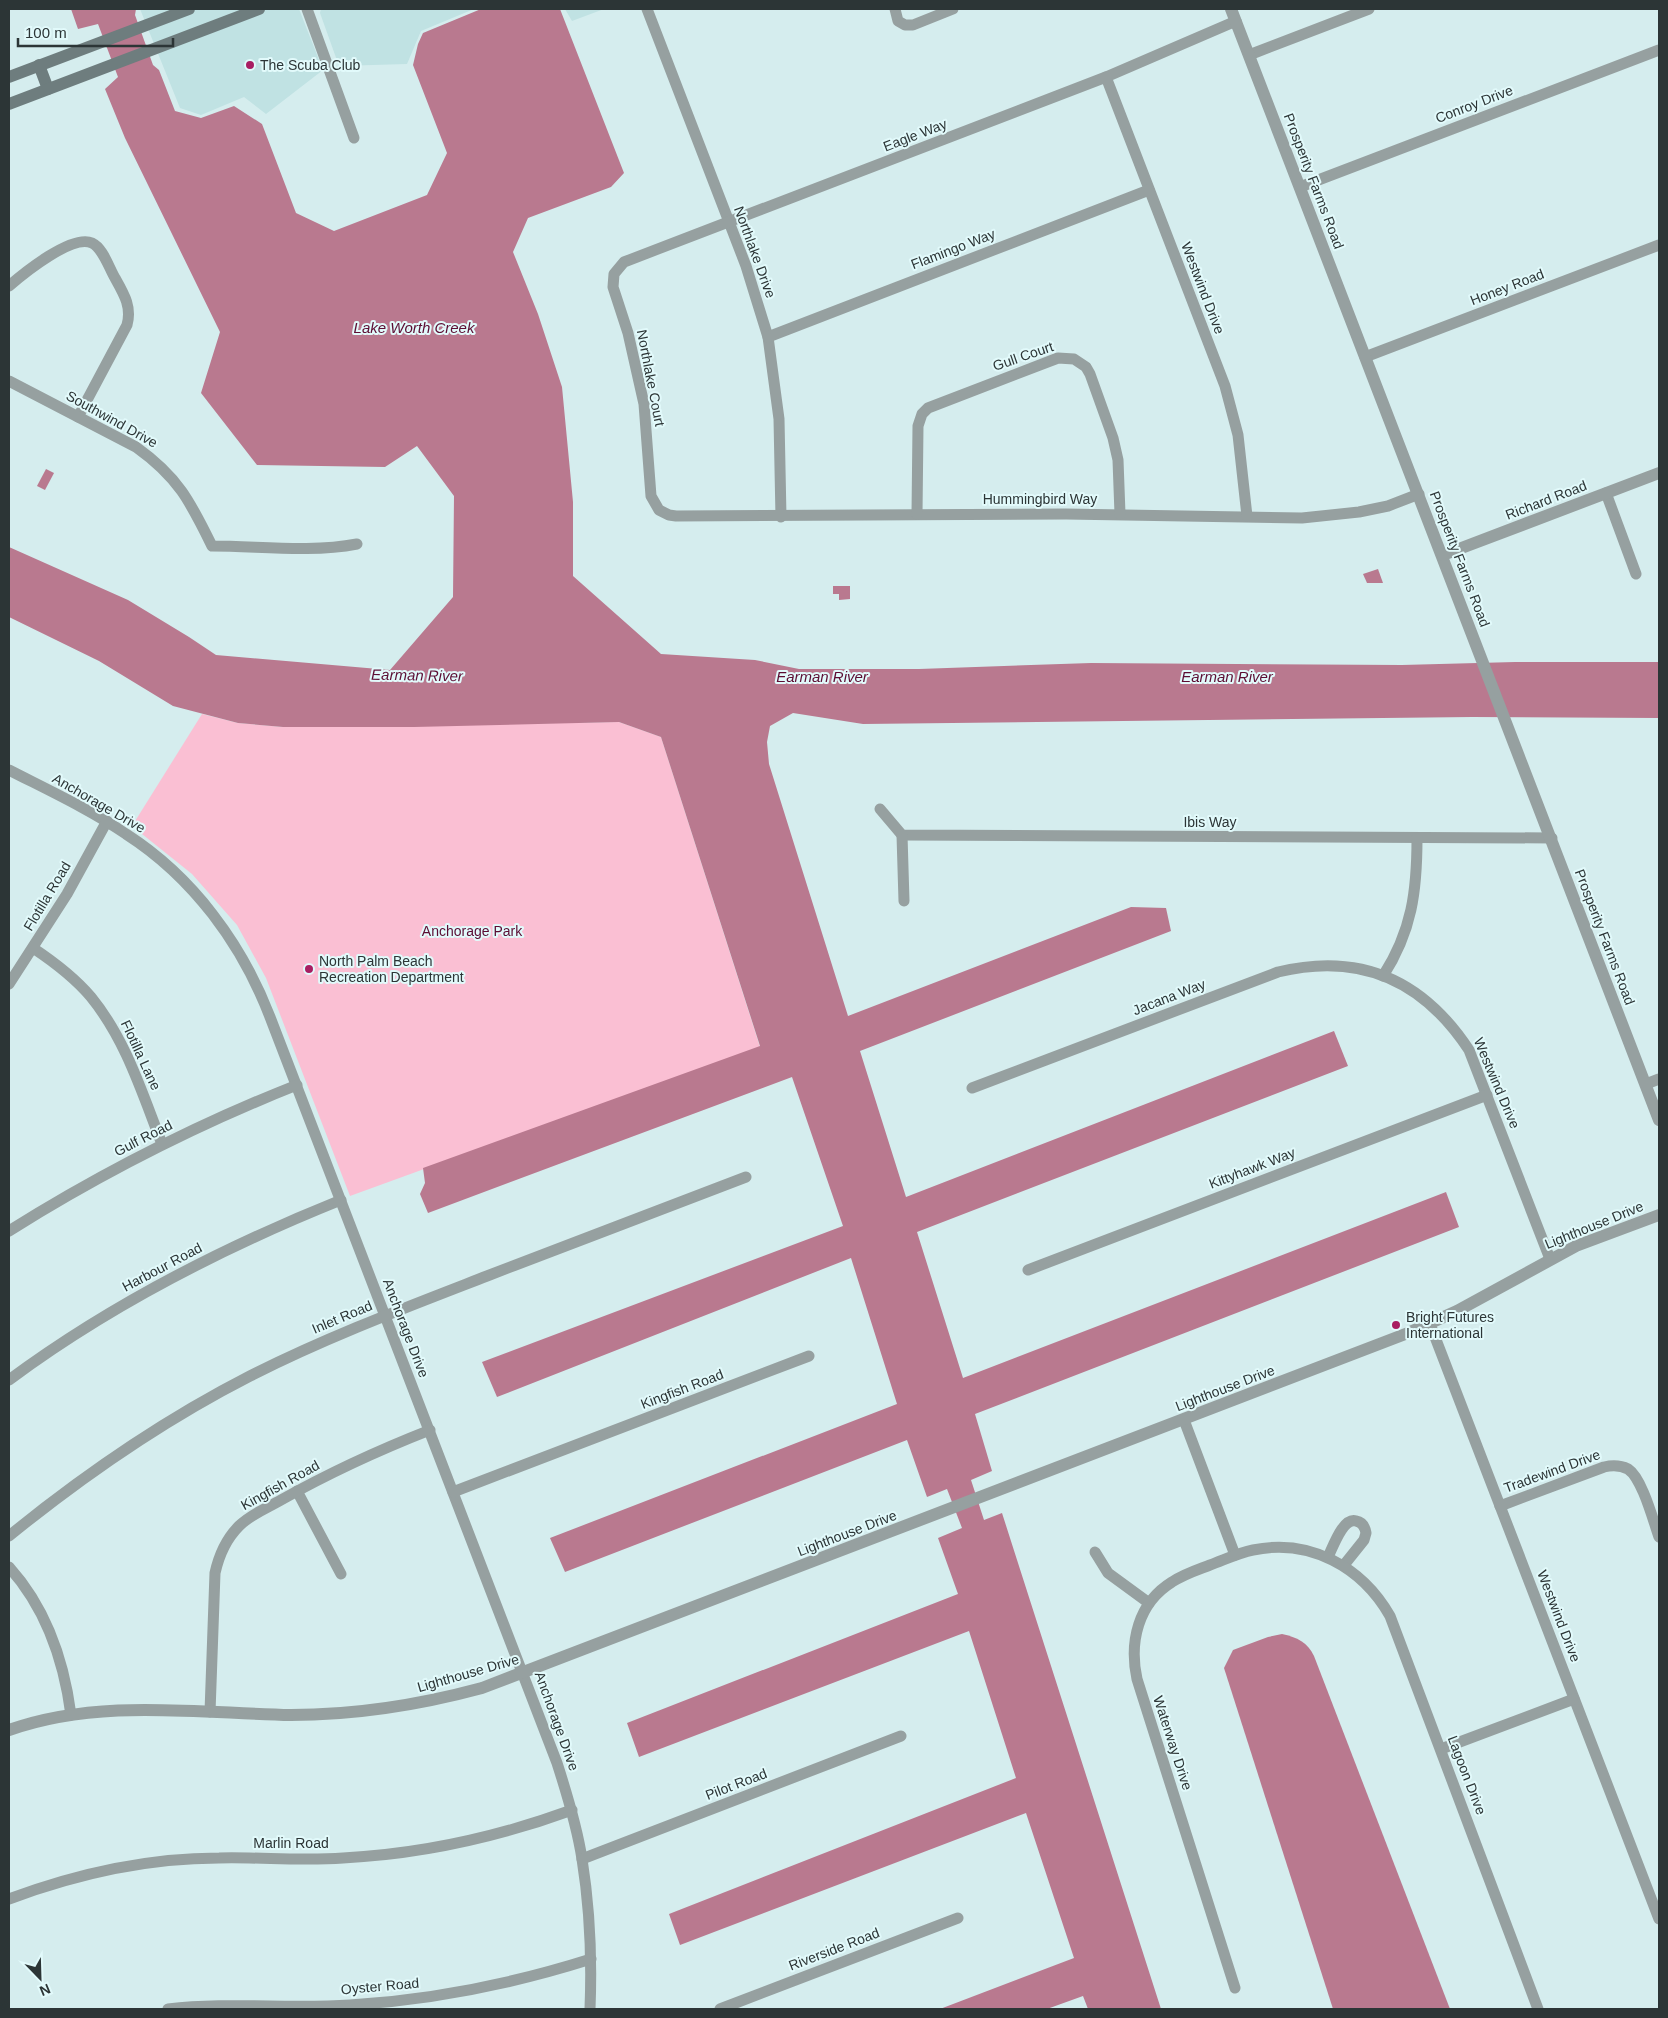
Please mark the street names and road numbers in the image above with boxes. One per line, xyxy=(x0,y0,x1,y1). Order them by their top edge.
street label: Conroy Drive xyxy=(1433,82,1515,126)
street label: Prosperity Farms Road xyxy=(1281,111,1347,251)
street label: Eagle Way xyxy=(881,115,949,155)
street label: Northlake Drive xyxy=(731,204,779,300)
street label: Flamingo Way xyxy=(909,226,997,272)
street label: Westwind Drive xyxy=(1178,240,1228,336)
street label: Honey Road xyxy=(1468,266,1546,308)
street label: Northlake Court xyxy=(634,328,668,428)
street label: Gull Court xyxy=(991,338,1055,374)
street label: Southwind Drive xyxy=(64,387,161,451)
street label: Richard Road xyxy=(1503,477,1589,523)
street label: Prosperity Farms Road xyxy=(1427,489,1493,629)
street label: Hummingbird Way xyxy=(983,491,1097,507)
street label: Anchorage Drive xyxy=(50,770,148,836)
street label: Ibis Way xyxy=(1183,814,1237,830)
street label: Flotilla Road xyxy=(20,859,74,933)
street label: Prosperity Farms Road xyxy=(1572,867,1638,1007)
street label: Jacana Way xyxy=(1130,976,1208,1018)
street label: Flotilla Lane xyxy=(118,1017,164,1093)
street label: Westwind Drive xyxy=(1471,1035,1523,1131)
street label: Gulf Road xyxy=(111,1117,175,1159)
street label: Kittyhawk Way xyxy=(1207,1144,1297,1192)
street label: Lighthouse Drive xyxy=(1542,1198,1646,1252)
street label: Harbour Road xyxy=(119,1239,205,1295)
street label: Anchorage Drive xyxy=(380,1276,432,1380)
street label: Inlet Road xyxy=(309,1297,375,1337)
street label: Lighthouse Drive xyxy=(1173,1362,1277,1414)
street label: Kingfish Road xyxy=(638,1366,726,1412)
street label: Tradewind Drive xyxy=(1502,1446,1603,1496)
street label: Kingfish Road xyxy=(238,1457,322,1513)
street label: Lighthouse Drive xyxy=(795,1507,899,1559)
street label: Westwind Drive xyxy=(1534,1568,1584,1664)
street label: Lighthouse Drive xyxy=(415,1651,521,1695)
street label: Anchorage Drive xyxy=(532,1669,582,1773)
street label: Waterway Drive xyxy=(1150,1694,1196,1792)
street label: Lagoon Drive xyxy=(1445,1733,1489,1817)
street label: Pilot Road xyxy=(703,1765,769,1803)
street label: Marlin Road xyxy=(253,1835,329,1851)
street label: Riverside Road xyxy=(786,1924,882,1974)
street label: Oyster Road xyxy=(340,1975,420,1997)

